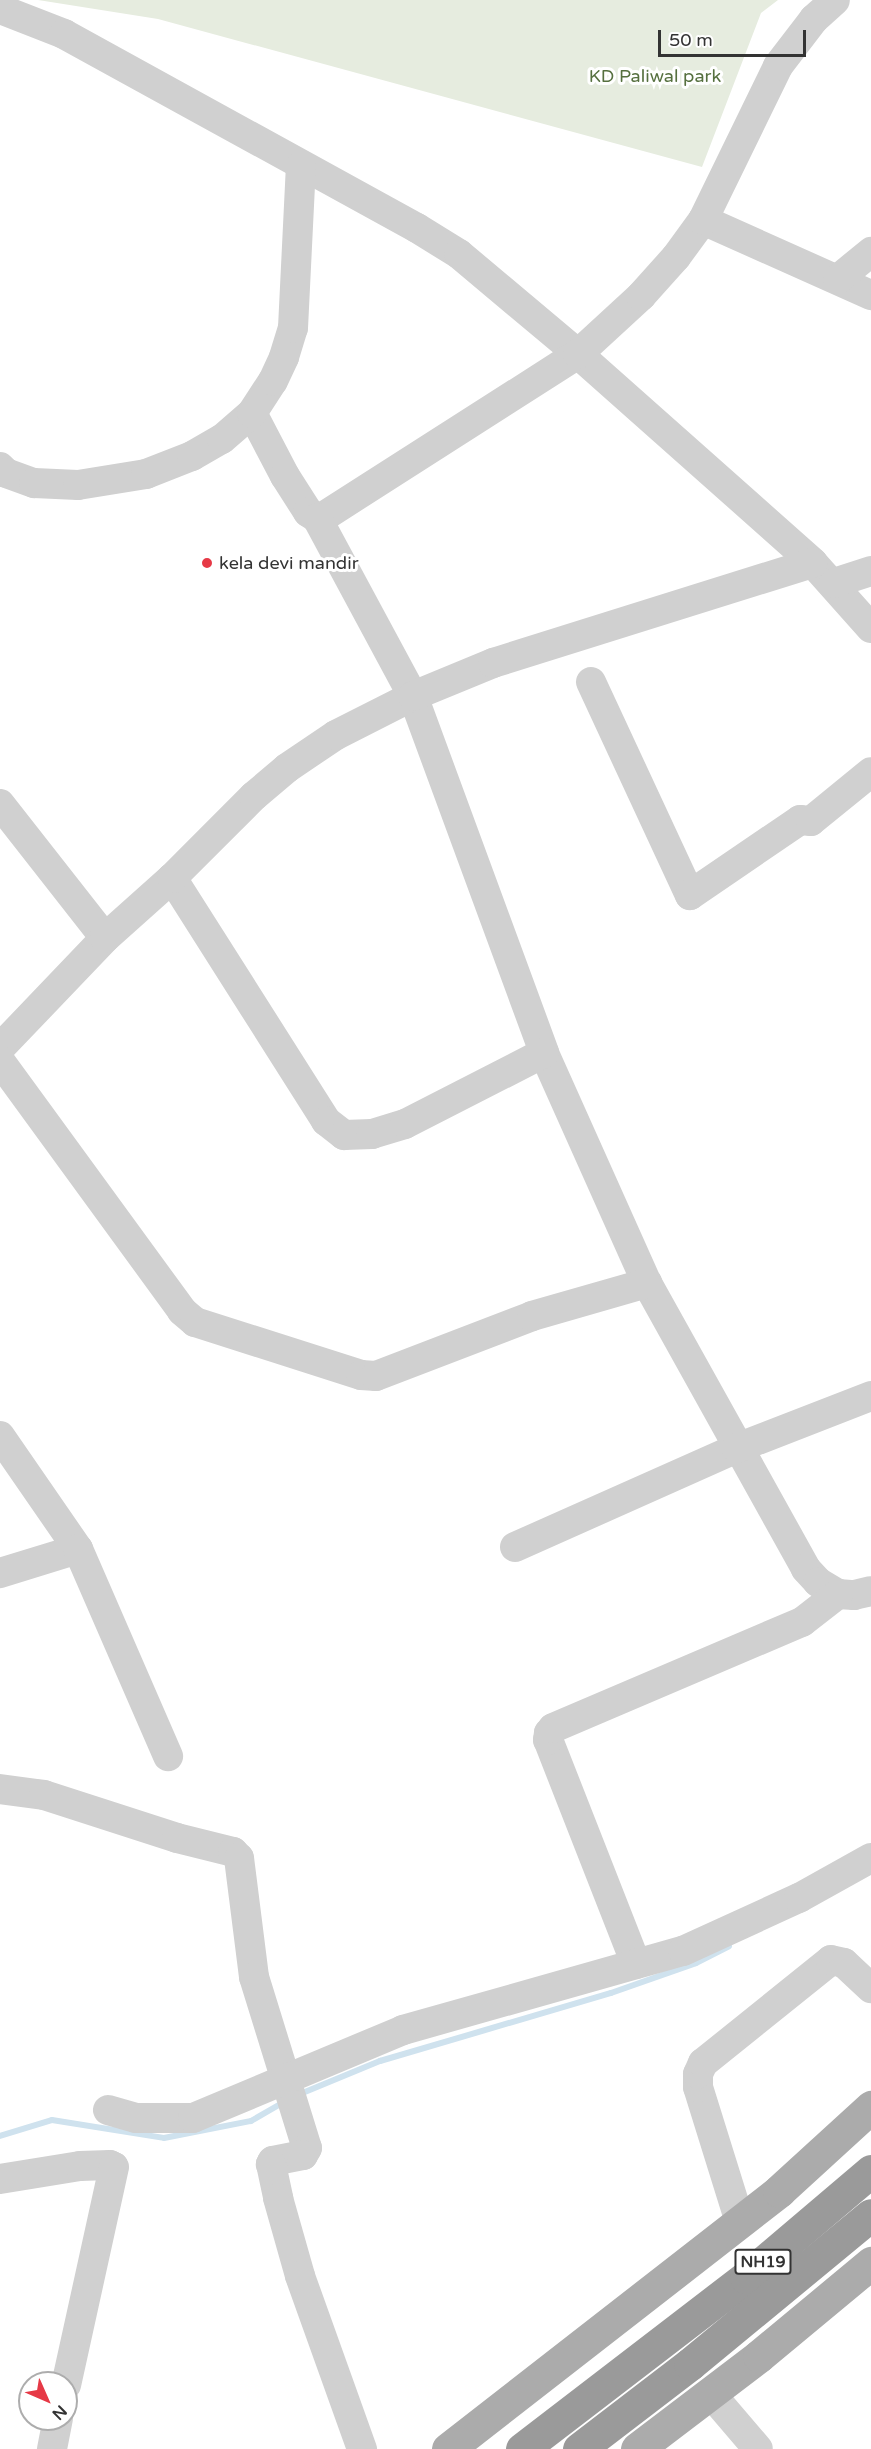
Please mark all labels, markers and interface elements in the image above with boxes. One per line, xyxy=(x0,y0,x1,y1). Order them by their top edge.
scale bar xyxy=(661,18,810,56)
text: 50 m xyxy=(669,29,713,51)
park label: KD Paliwal park xyxy=(589,65,721,87)
place label: kela devi mandir xyxy=(219,552,359,574)
marker: kela devi mandir xyxy=(200,556,214,570)
road number: NH19 xyxy=(733,2249,793,2275)
north arrow xyxy=(18,2371,78,2431)
text: N xyxy=(48,2401,71,2424)

